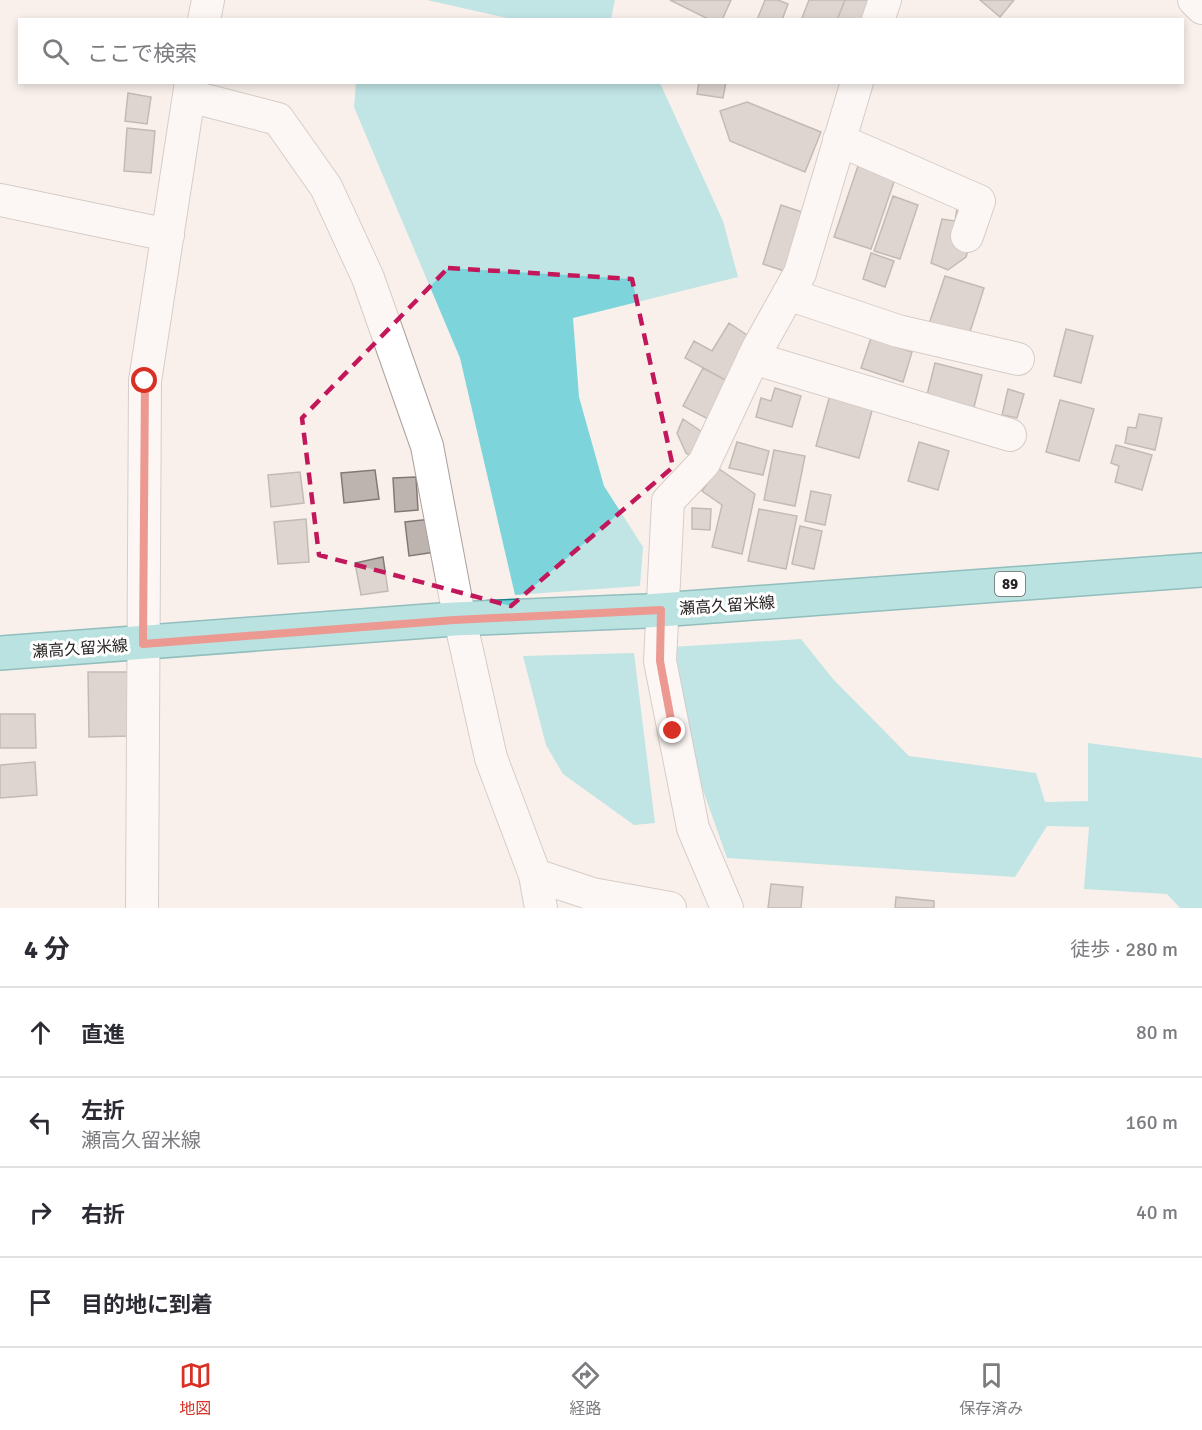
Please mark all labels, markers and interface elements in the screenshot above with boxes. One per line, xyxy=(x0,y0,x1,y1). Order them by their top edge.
search box xyxy=(18,18,1184,84)
icon: search xyxy=(39,35,72,68)
text: ここで検索 xyxy=(87,40,197,67)
route start xyxy=(131,367,157,393)
road number: 89 xyxy=(995,572,1025,596)
street label: 瀬高久留米線 xyxy=(678,593,776,619)
street label: 瀬高久留米線 xyxy=(31,636,129,662)
route end xyxy=(659,717,685,743)
text: 4 分 xyxy=(24,934,70,966)
text: 徒歩 · 280 m xyxy=(1070,937,1178,962)
icon: ahead xyxy=(24,1016,57,1049)
text: 80 m xyxy=(1136,1020,1178,1045)
text: 直進 xyxy=(81,1021,125,1048)
text: 左折 xyxy=(81,1097,125,1124)
icon: left xyxy=(24,1106,57,1139)
text: 160 m xyxy=(1125,1110,1178,1135)
text: 瀬高久留米線 xyxy=(81,1128,201,1153)
icon: right xyxy=(24,1196,57,1229)
text: 40 m xyxy=(1136,1200,1178,1225)
text: 右折 xyxy=(81,1201,125,1228)
icon: arrive xyxy=(24,1286,57,1319)
text: 目的地に到着 xyxy=(81,1291,213,1318)
tab: 地図 xyxy=(179,1359,212,1419)
tab: 経路 xyxy=(569,1359,602,1419)
tab: 保存済み xyxy=(959,1359,1023,1419)

